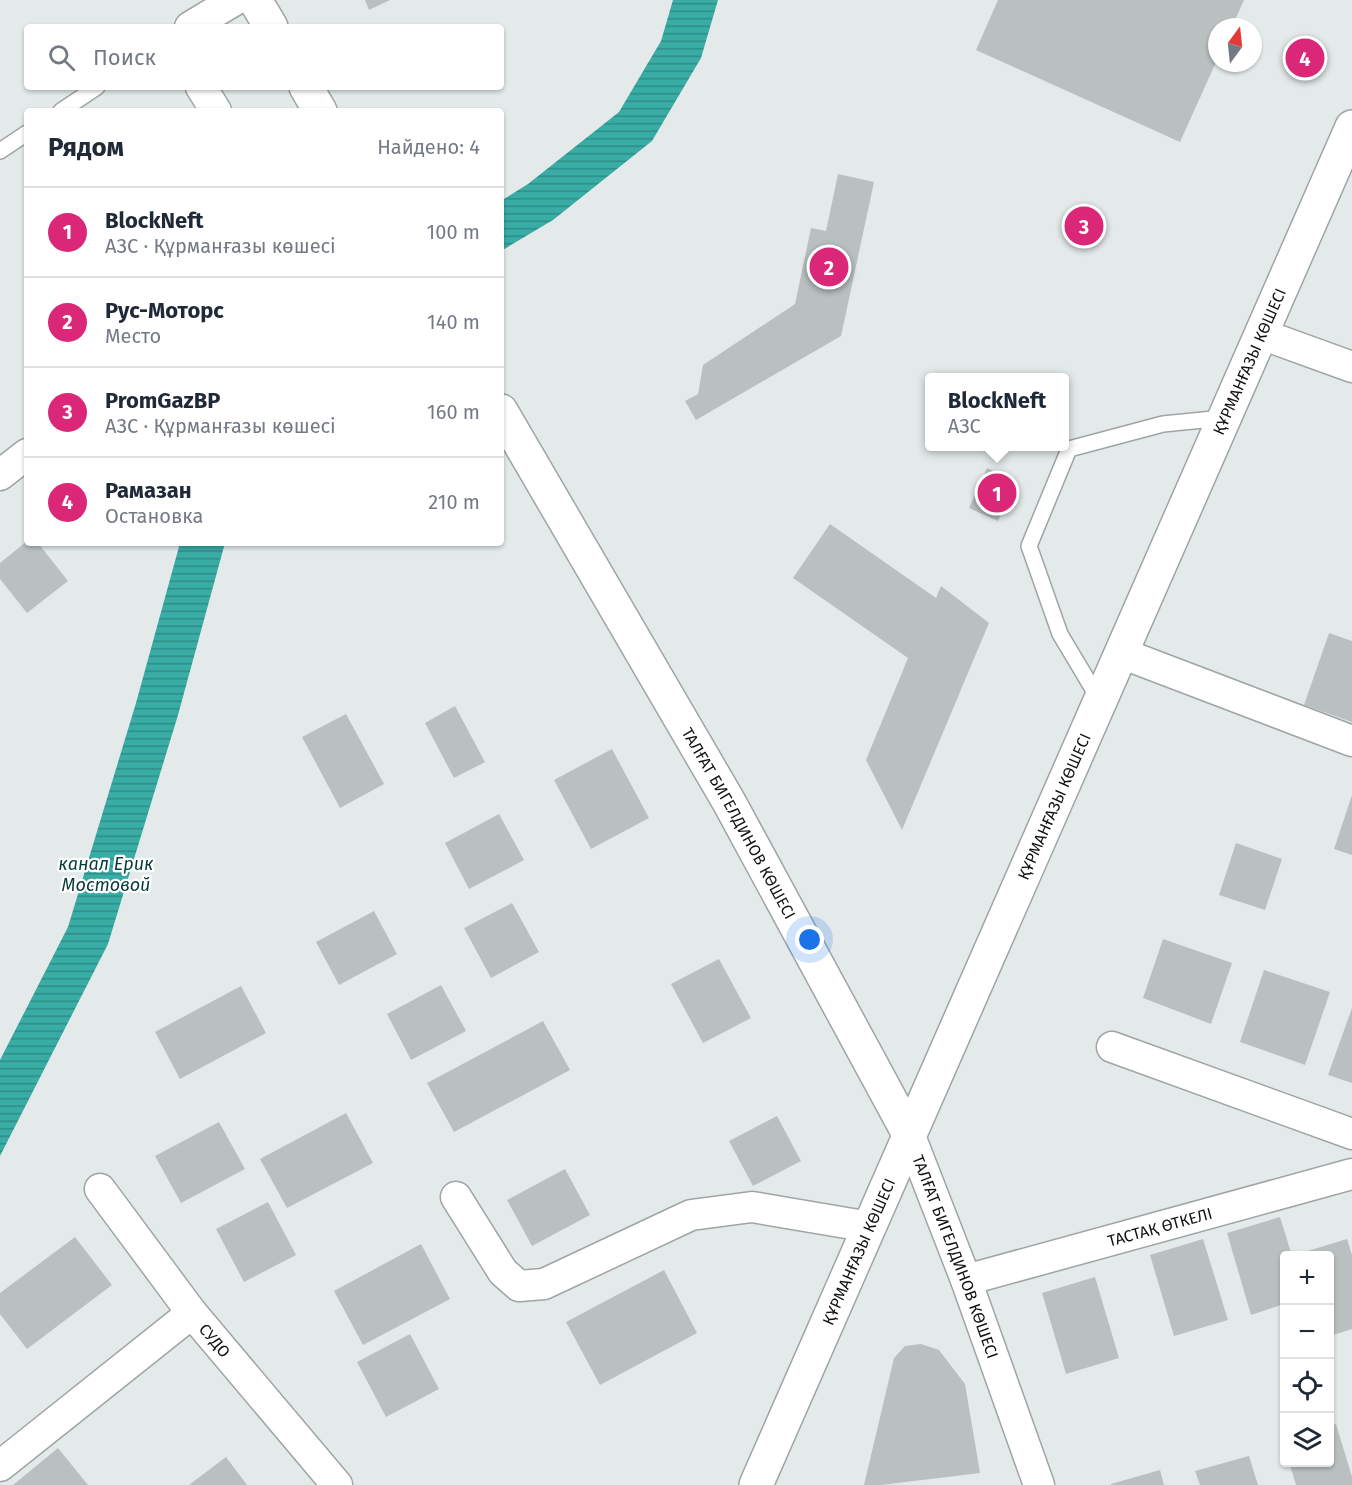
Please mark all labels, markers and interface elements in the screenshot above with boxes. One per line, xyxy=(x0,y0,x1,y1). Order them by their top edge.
north arrow xyxy=(1208,18,1262,72)
search box xyxy=(24,24,504,90)
pin: 4 xyxy=(1286,36,1324,80)
icon: search xyxy=(45,41,78,74)
text: Поиск xyxy=(93,44,156,71)
text: Рядом xyxy=(48,132,124,163)
text: Найдено: 4 xyxy=(377,135,480,159)
pin: 3 xyxy=(1064,204,1104,248)
text: BlockNeft xyxy=(105,207,204,234)
text: 1 xyxy=(63,220,72,244)
text: 100 m xyxy=(427,220,480,244)
text: АЗС · Құрманғазы көшесі xyxy=(105,234,336,258)
pin: 2 xyxy=(810,244,848,290)
street label: ҚҰРМАНҒАЗЫ КӨШЕСІ xyxy=(1209,285,1290,438)
text: Рус-Моторс xyxy=(105,297,224,324)
text: 2 xyxy=(62,310,73,334)
text: 140 m xyxy=(427,310,480,334)
text: Место xyxy=(105,324,161,348)
popup xyxy=(925,373,1069,451)
text: PromGazBP xyxy=(105,387,220,414)
text: BlockNeft xyxy=(948,387,1046,414)
text: 3 xyxy=(62,400,73,424)
text: 160 m xyxy=(427,400,480,424)
text: АЗС · Құрманғазы көшесі xyxy=(105,414,336,438)
text: АЗС xyxy=(948,414,981,438)
pin: 1 xyxy=(978,470,1016,516)
text: Рамазан xyxy=(105,477,192,504)
text: 4 xyxy=(62,490,73,514)
text: 210 m xyxy=(428,490,480,514)
text: Остановка xyxy=(105,504,203,528)
street label: ТАЛҒАТ БИГЕЛДИНОВ КӨШЕСІ xyxy=(678,724,800,922)
street label: ҚҰРМАНҒАЗЫ КӨШЕСІ xyxy=(1014,730,1095,883)
water label: канал Ерик Мостовой xyxy=(58,853,154,896)
your location xyxy=(795,925,824,954)
street label: ТАЛҒАТ БИГЕЛДИНОВ КӨШЕСІ xyxy=(908,1152,1002,1361)
street label: ҚҰРМАНҒАЗЫ КӨШЕСІ xyxy=(818,1175,899,1328)
street label: ТАСТАҚ ӨТКЕЛІ xyxy=(1105,1204,1214,1251)
map controls xyxy=(1280,1251,1334,1467)
button: + xyxy=(1280,1251,1334,1305)
button: − xyxy=(1280,1305,1334,1359)
street label: СУДО xyxy=(195,1320,234,1361)
button: locate xyxy=(1280,1359,1334,1413)
button: layers xyxy=(1280,1413,1334,1467)

